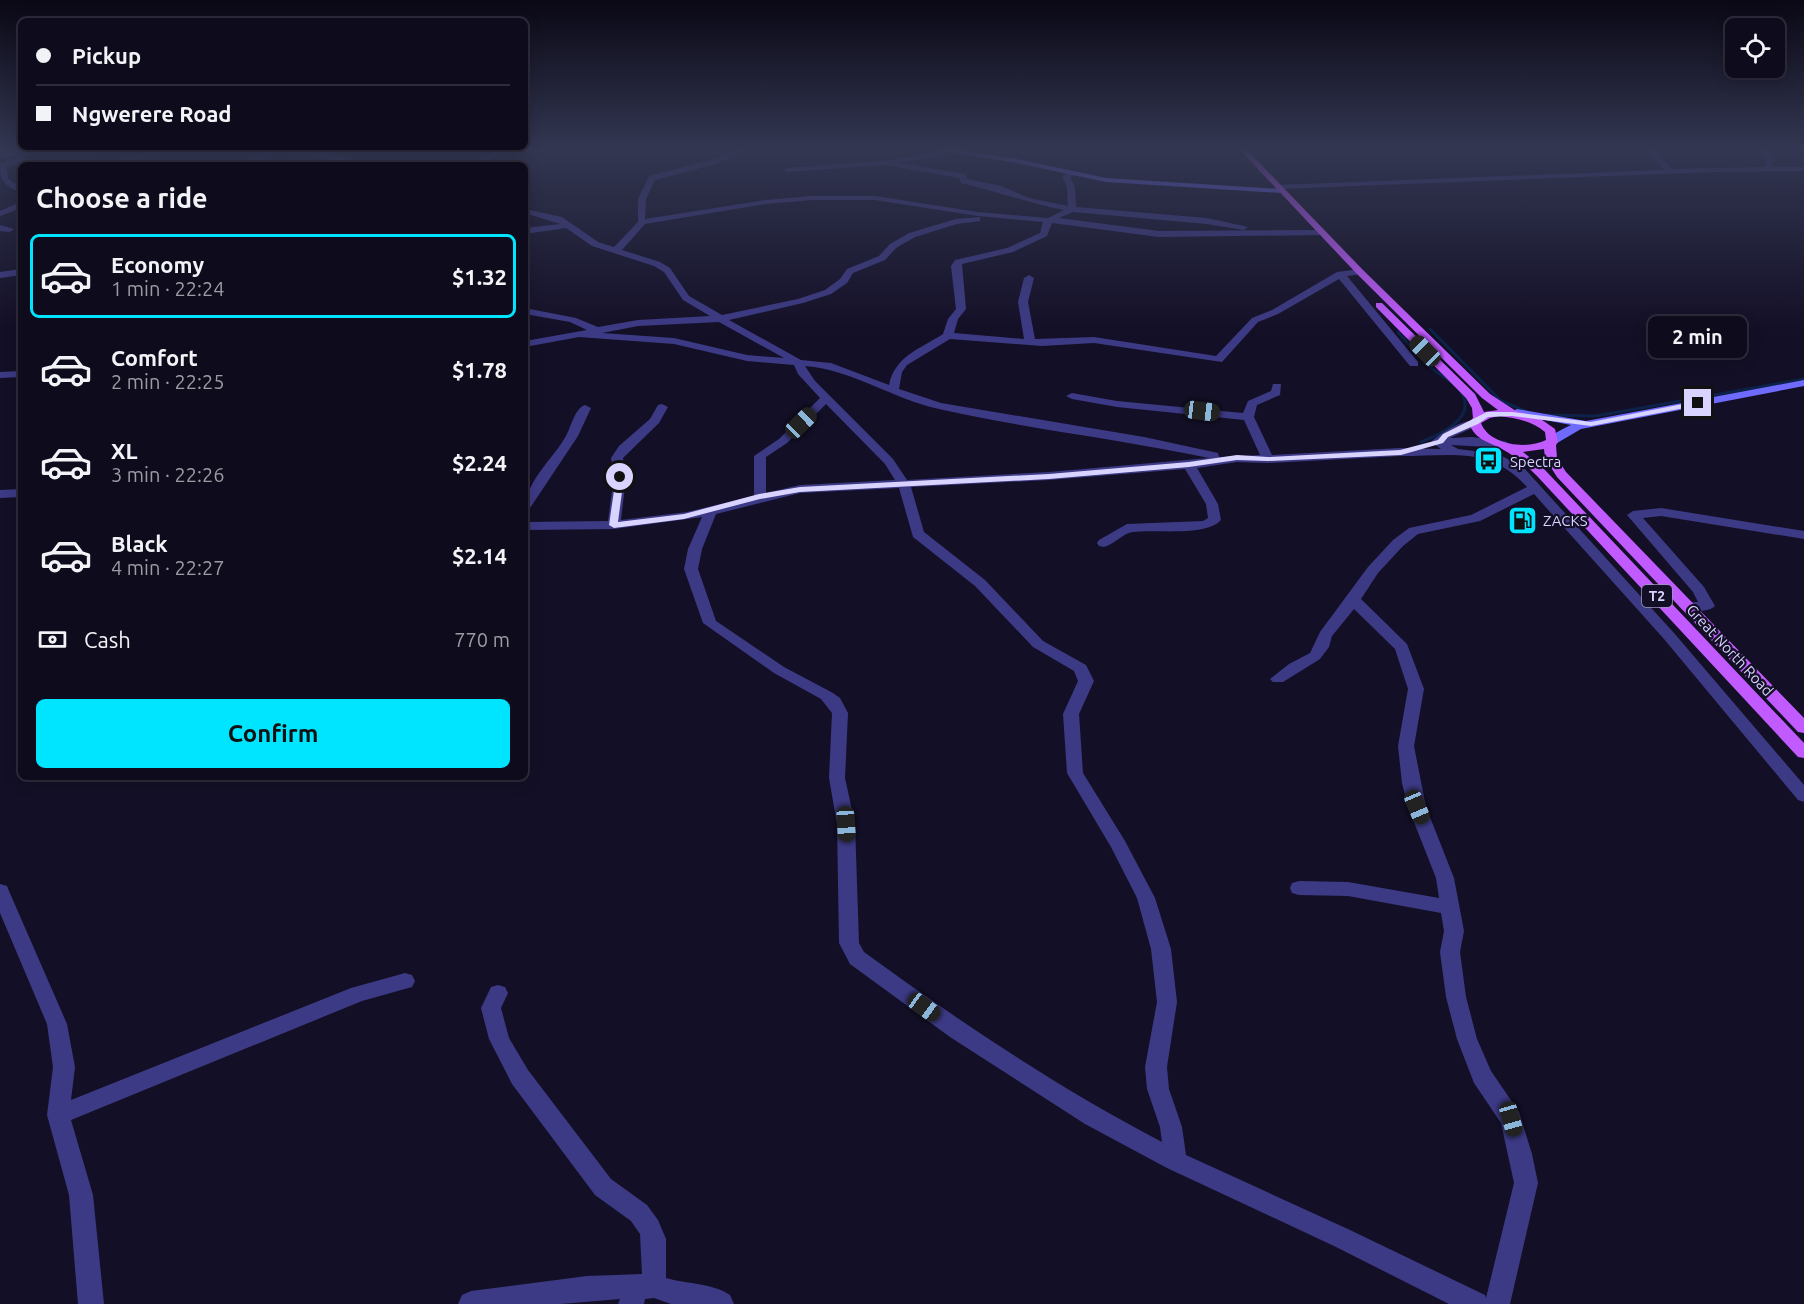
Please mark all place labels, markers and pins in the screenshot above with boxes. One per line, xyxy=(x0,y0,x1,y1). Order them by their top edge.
bus stop icon: Spectra xyxy=(1473,445,1505,477)
place label: Spectra xyxy=(1510,453,1561,470)
fuel station icon: ZACKS xyxy=(1506,504,1538,536)
place label: ZACKS xyxy=(1543,512,1588,529)

